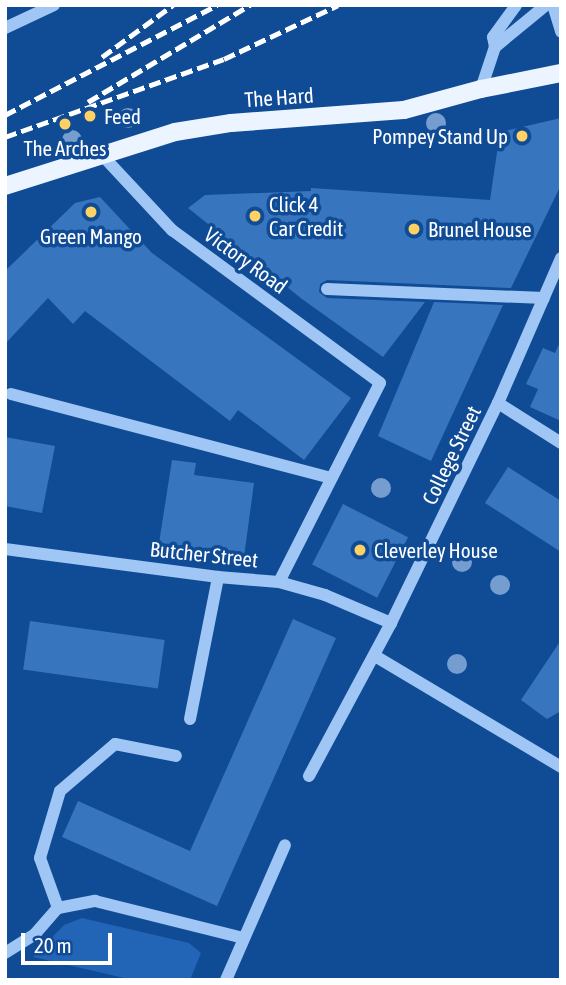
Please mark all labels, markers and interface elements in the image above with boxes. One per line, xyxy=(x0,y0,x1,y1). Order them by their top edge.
street label: The Hard xyxy=(243,82,315,112)
place label: Feed xyxy=(104,103,141,129)
marker: Feed xyxy=(82,108,98,124)
marker: The Arches xyxy=(57,116,73,132)
place label: Pompey Stand Up xyxy=(372,123,508,149)
marker: Pompey Stand Up xyxy=(514,128,530,144)
place label: The Arches xyxy=(24,135,106,161)
place label: Click 4 Car Credit xyxy=(269,191,343,241)
marker: Green Mango xyxy=(83,204,99,220)
marker: Click 4 Car Credit xyxy=(247,208,263,224)
place label: Brunel House xyxy=(428,216,532,242)
street label: Victory Road xyxy=(200,221,292,299)
marker: Brunel House xyxy=(406,221,422,237)
place label: Green Mango xyxy=(40,223,142,249)
street label: College Street xyxy=(416,401,486,509)
street label: Butcher Street xyxy=(149,536,259,572)
place label: Cleverley House xyxy=(374,537,498,563)
marker: Cleverley House xyxy=(352,542,368,558)
scale bar xyxy=(24,918,116,962)
text: 20 m xyxy=(34,933,72,957)

